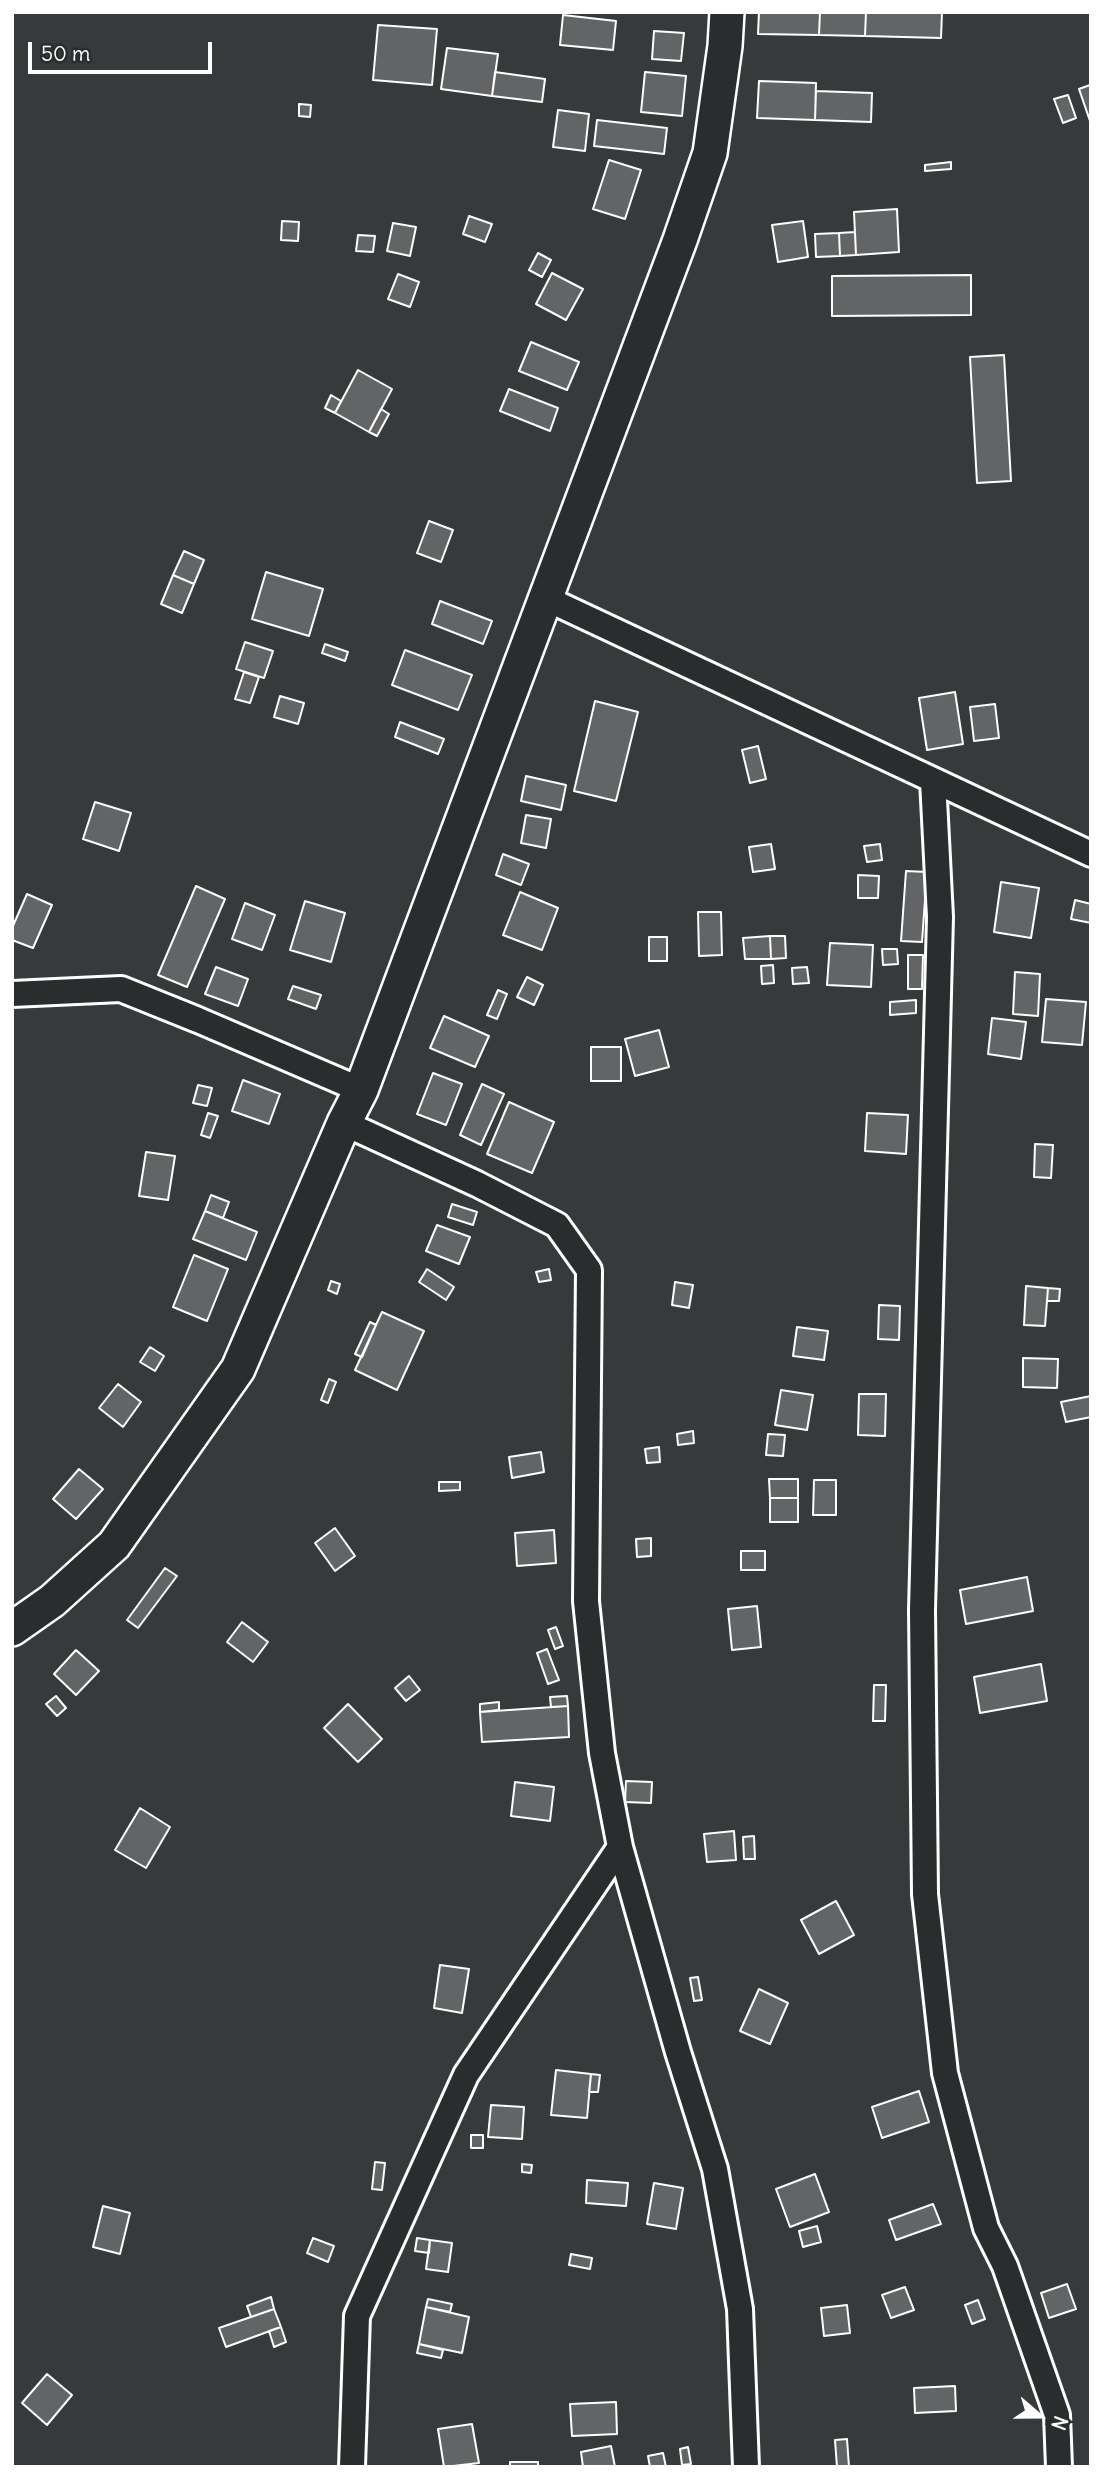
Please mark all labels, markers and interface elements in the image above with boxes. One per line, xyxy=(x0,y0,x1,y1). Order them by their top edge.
scale bar xyxy=(32,28,215,72)
text: 50 m xyxy=(41,40,90,67)
north arrow xyxy=(1005,2381,1075,2451)
text: N xyxy=(1046,2413,1073,2433)

